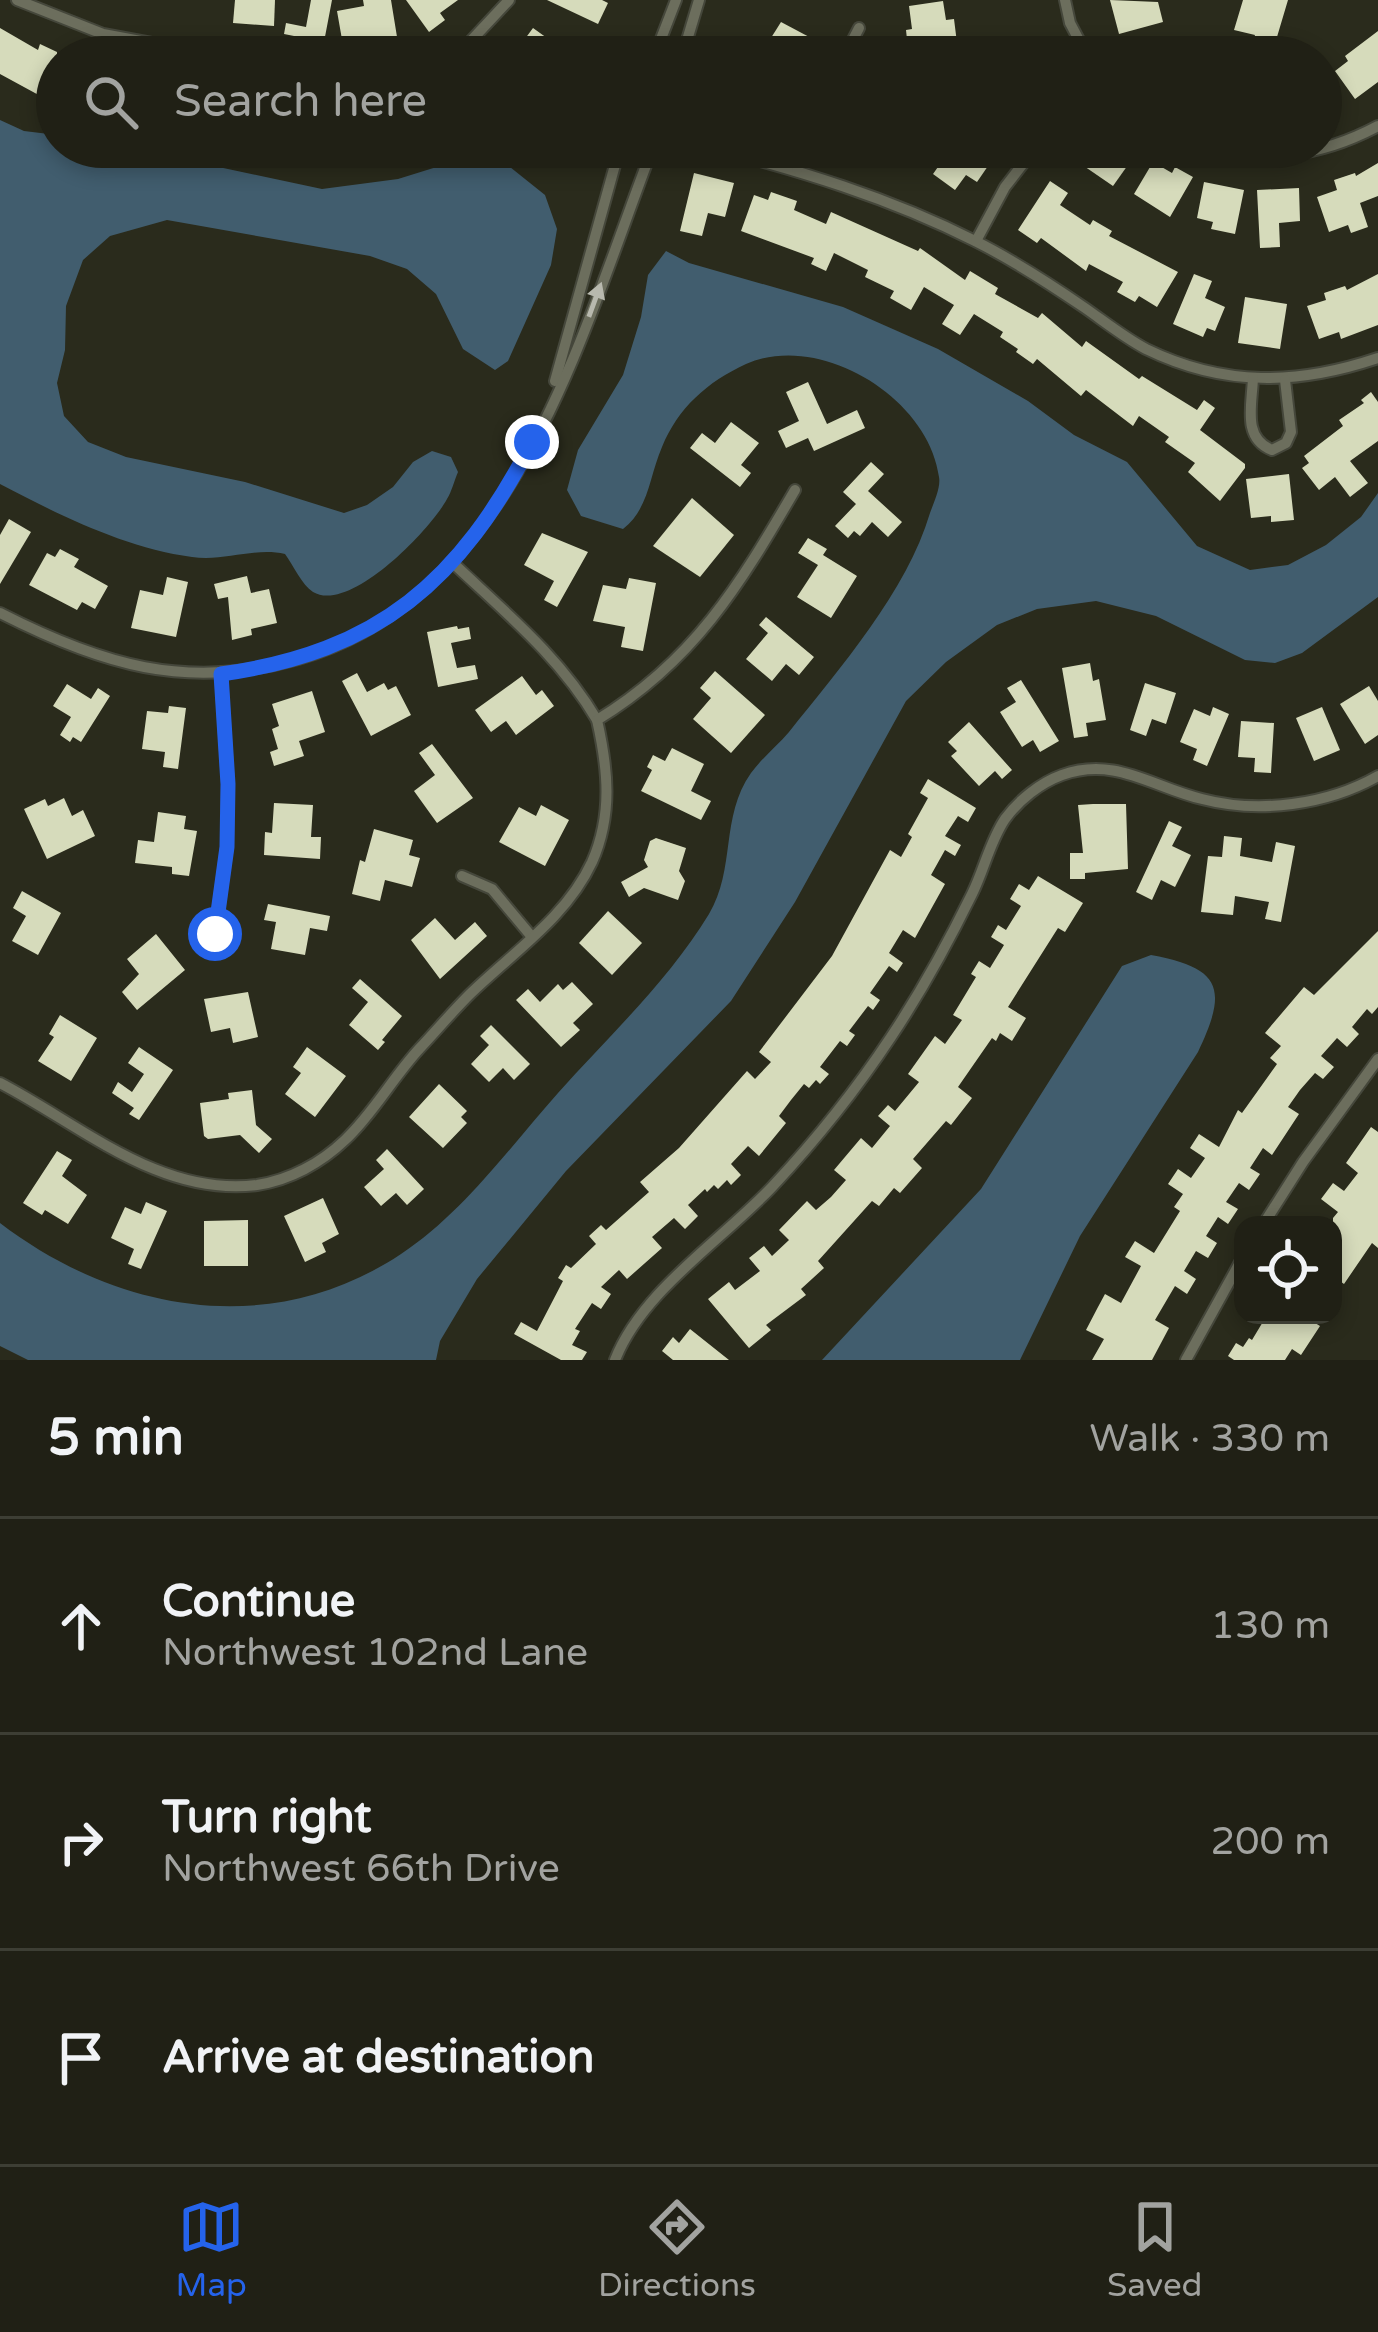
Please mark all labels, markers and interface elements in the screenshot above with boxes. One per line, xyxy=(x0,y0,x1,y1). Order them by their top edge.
search box xyxy=(36,36,1342,168)
icon: search xyxy=(78,69,144,135)
text: Search here xyxy=(174,75,427,129)
one-way arrow xyxy=(587,281,605,317)
route end xyxy=(505,415,559,469)
route start xyxy=(188,907,242,961)
map controls xyxy=(1234,1216,1342,1324)
button: locate xyxy=(1234,1216,1342,1324)
text: 5 min xyxy=(48,1407,184,1469)
text: Walk · 330 m xyxy=(1089,1415,1330,1462)
text: Continue xyxy=(162,1575,355,1629)
icon: ahead xyxy=(48,1593,114,1659)
text: 130 m xyxy=(1211,1602,1330,1649)
text: Northwest 102nd Lane xyxy=(162,1629,588,1676)
text: Turn right xyxy=(162,1791,371,1845)
icon: right xyxy=(48,1809,114,1875)
text: 200 m xyxy=(1211,1818,1330,1865)
text: Northwest 66th Drive xyxy=(162,1845,560,1892)
icon: arrive xyxy=(48,2025,114,2091)
text: Arrive at destination xyxy=(162,2031,594,2085)
tab: Map xyxy=(176,2194,247,2305)
tab: Directions xyxy=(598,2194,756,2305)
tab: Saved xyxy=(1107,2194,1202,2305)

